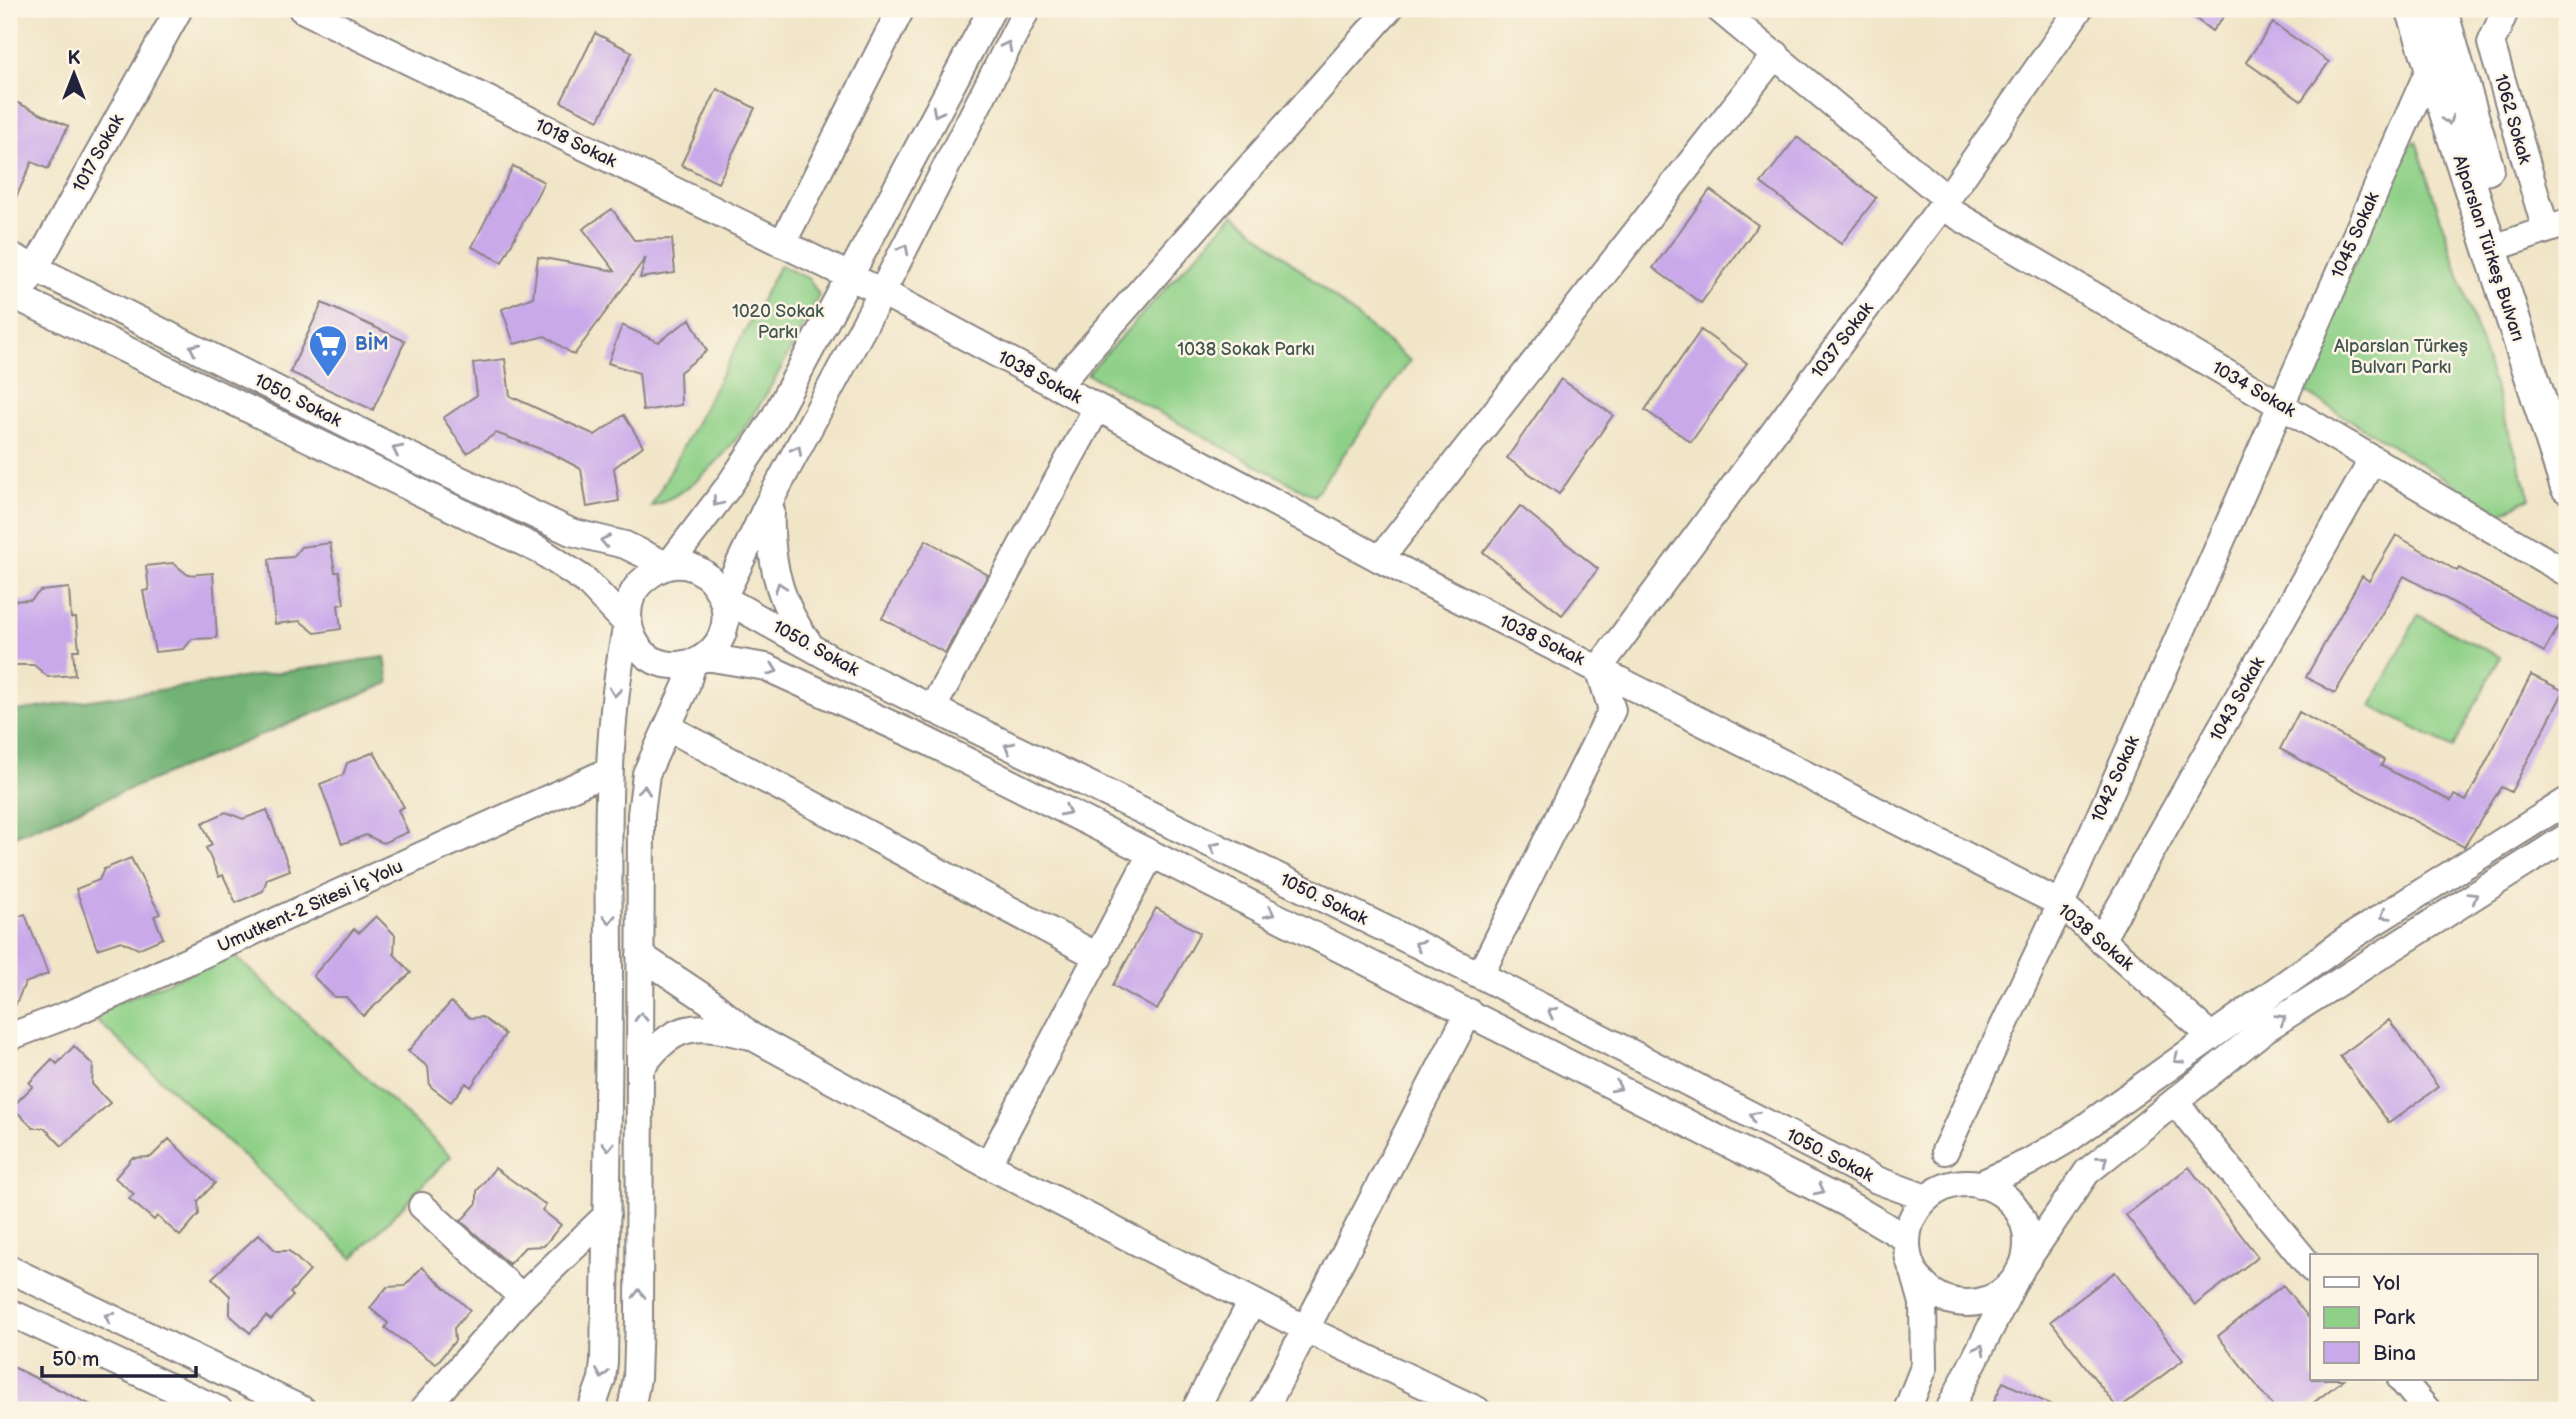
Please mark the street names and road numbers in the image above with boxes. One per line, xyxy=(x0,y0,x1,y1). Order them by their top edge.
street label: 1062 Sokak xyxy=(2490,72,2535,167)
street label: 1017 Sokak xyxy=(69,111,128,196)
street label: 1018 Sokak xyxy=(532,115,620,172)
street label: Alparslan Türkeş Bulvarı xyxy=(2448,152,2529,344)
street label: 1045 Sokak xyxy=(2327,189,2384,281)
street label: 1037 Sokak xyxy=(1807,298,1878,382)
street label: 1038 Sokak xyxy=(994,347,1086,408)
street label: 1034 Sokak xyxy=(2208,357,2299,422)
street label: 1050. Sokak xyxy=(251,370,345,431)
street label: 1038 Sokak xyxy=(1496,611,1588,670)
street label: 1050. Sokak xyxy=(769,616,863,681)
street label: 1043 Sokak xyxy=(2206,653,2269,745)
street label: 1042 Sokak xyxy=(2087,733,2144,826)
street label: Umutkent-2 Sitesi İç Yolu xyxy=(214,855,406,957)
street label: 1050. Sokak xyxy=(1276,869,1371,930)
street label: 1038 Sokak xyxy=(2054,900,2138,975)
street label: 1050. Sokak xyxy=(1783,1125,1877,1186)

